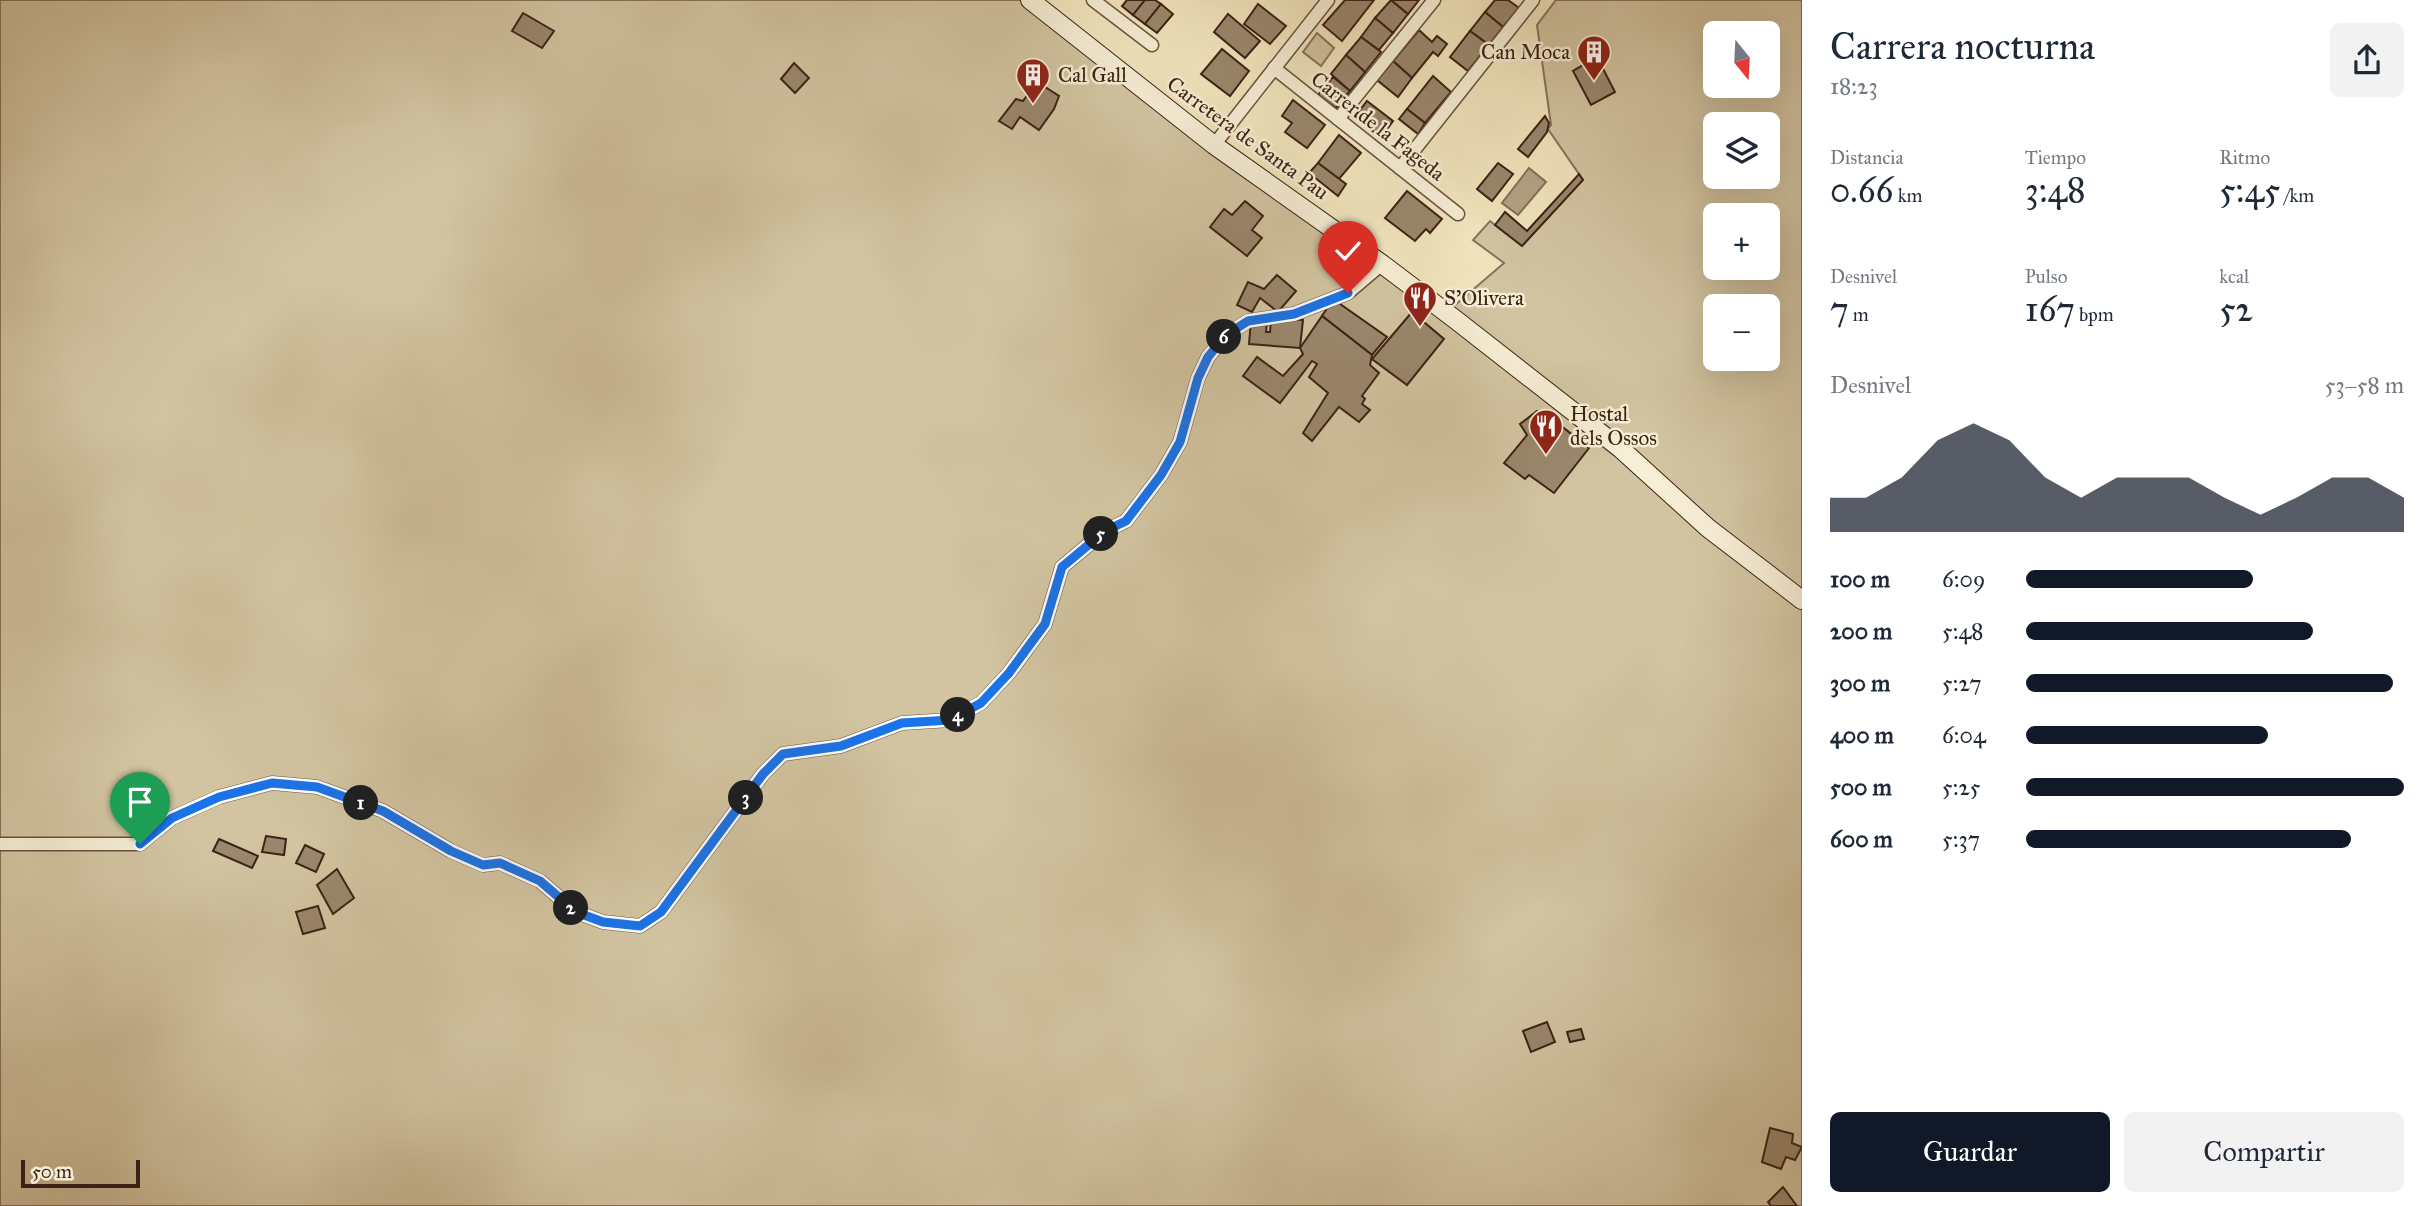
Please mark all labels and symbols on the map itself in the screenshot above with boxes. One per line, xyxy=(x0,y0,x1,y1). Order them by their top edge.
north arrow xyxy=(1703,21,1780,98)
building icon: Can Moca xyxy=(1575,33,1613,82)
place label: Can Moca xyxy=(1481,39,1570,65)
building icon: Cal Gall xyxy=(1014,56,1052,105)
place label: Cal Gall xyxy=(1058,62,1127,88)
street label: Carrer de la Fageda xyxy=(1306,66,1450,186)
street label: Carretera de Santa Pau xyxy=(1162,71,1334,205)
pin xyxy=(1318,221,1378,293)
restaurant icon: S'Olivera xyxy=(1401,279,1439,328)
place label: S'Olivera xyxy=(1444,285,1524,311)
pin: 6 xyxy=(1206,320,1242,354)
place label: Hostal dels Ossos xyxy=(1570,401,1657,451)
restaurant icon: Hostal dels Ossos xyxy=(1527,407,1565,456)
pin: 5 xyxy=(1084,516,1118,552)
pin: 4 xyxy=(940,698,976,732)
pin xyxy=(110,772,170,844)
pin: 3 xyxy=(728,780,764,816)
pin: 1 xyxy=(344,786,378,820)
pin: 2 xyxy=(554,890,588,926)
scale bar xyxy=(21,1157,140,1189)

